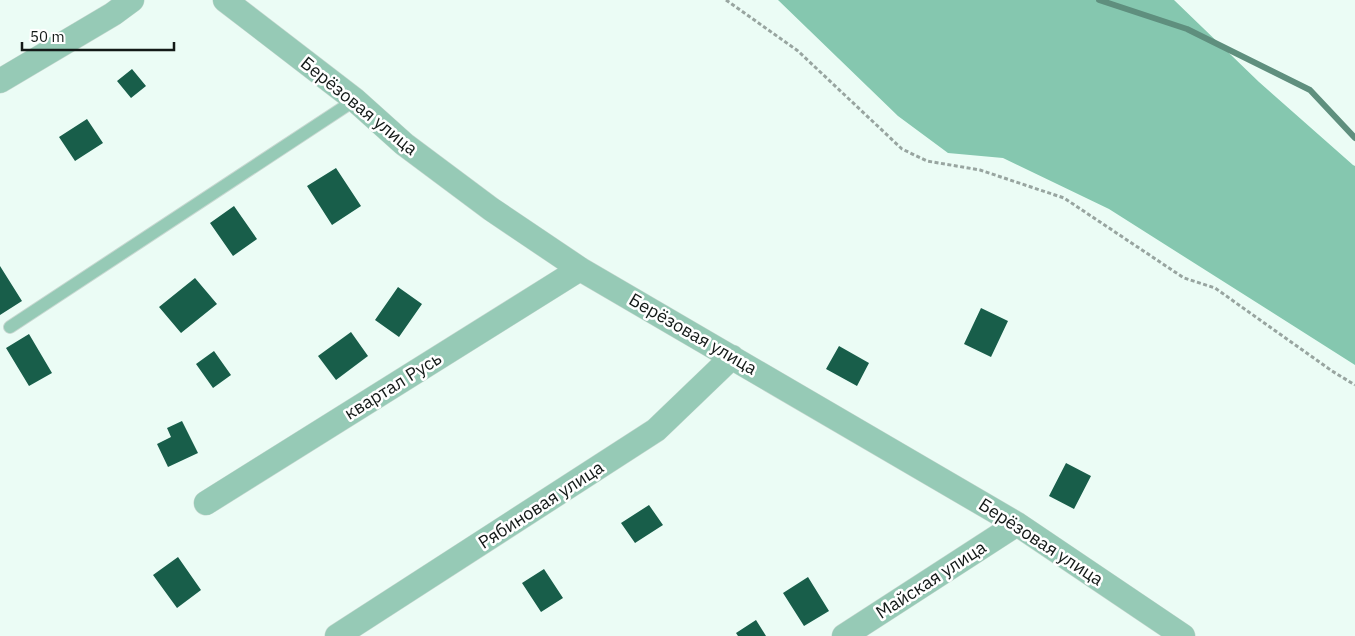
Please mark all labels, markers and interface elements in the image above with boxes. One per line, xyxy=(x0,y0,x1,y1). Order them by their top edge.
scale bar xyxy=(22,20,175,52)
text: 50 m xyxy=(30,27,65,46)
street label: Берёзовая улица xyxy=(296,51,423,160)
street label: Берёзовая улица xyxy=(625,288,762,380)
street label: квартал Русь xyxy=(340,347,446,425)
street label: Рябиновая улица xyxy=(474,455,608,554)
street label: Берёзовая улица xyxy=(975,493,1108,591)
street label: Майская улица xyxy=(871,535,991,624)

